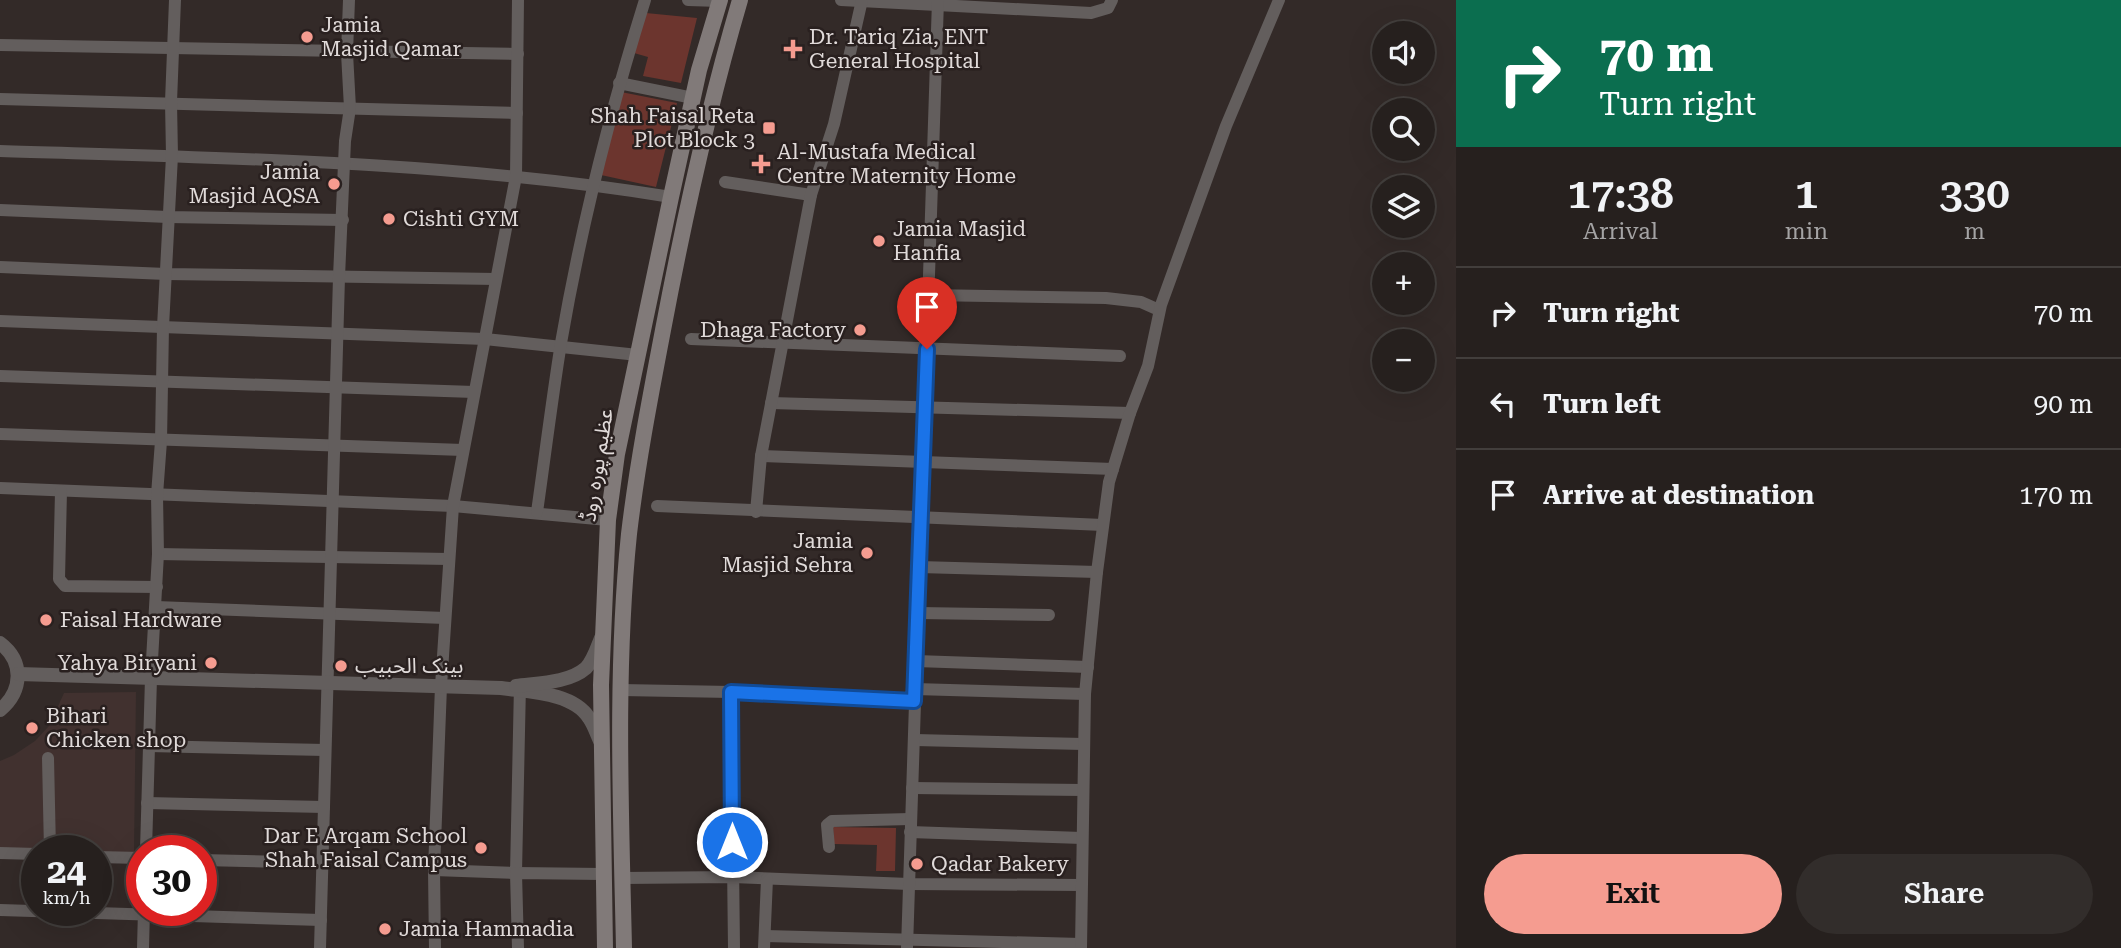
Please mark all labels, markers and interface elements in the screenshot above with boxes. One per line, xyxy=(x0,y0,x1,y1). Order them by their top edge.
place label: Jamia Masjid Qamar xyxy=(321,13,461,61)
map controls xyxy=(1372,21,1435,392)
button: sound xyxy=(1372,21,1435,84)
place label: Dr. Tariq Zia, ENT General Hospital xyxy=(809,25,988,73)
text: 70 m xyxy=(1599,26,1714,83)
icon: right xyxy=(1484,28,1575,119)
marker: Jamia Masjid Qamar xyxy=(299,29,315,45)
marker: Dr. Tariq Zia, ENT General Hospital xyxy=(783,39,803,59)
text: Turn right xyxy=(1599,85,1756,123)
button: search xyxy=(1372,98,1435,161)
place label: Shah Faisal Reta Plot Block 3 xyxy=(590,104,756,152)
marker: Shah Faisal Reta Plot Block 3 xyxy=(761,120,777,136)
place label: Al-Mustafa Medical Centre Maternity Home xyxy=(777,140,1016,188)
marker: Al-Mustafa Medical Centre Maternity Home xyxy=(751,154,771,174)
place label: Jamia Masjid AQSA xyxy=(189,160,321,208)
text: 17:38 xyxy=(1567,169,1674,218)
text: 1 xyxy=(1795,169,1818,218)
text: 330 xyxy=(1939,169,2010,218)
button: layers xyxy=(1372,175,1435,238)
marker: Jamia Masjid AQSA xyxy=(326,176,342,192)
place label: Cishti GYM xyxy=(403,207,519,231)
marker: Cishti GYM xyxy=(381,211,397,227)
place label: Jamia Masjid Hanfia xyxy=(893,217,1026,265)
text: Arrival xyxy=(1583,218,1658,245)
text: min xyxy=(1785,218,1828,245)
text: m xyxy=(1964,218,1985,245)
marker: Jamia Masjid Hanfia xyxy=(871,233,887,249)
button: + xyxy=(1372,252,1435,315)
pin xyxy=(897,277,957,349)
icon: arrive xyxy=(908,288,946,326)
icon: right xyxy=(1484,294,1522,332)
text: Turn right xyxy=(1543,298,1679,328)
text: 70 m xyxy=(2034,298,2093,328)
place label: Dhaga Factory xyxy=(700,318,847,342)
marker: Dhaga Factory xyxy=(852,322,868,338)
button: − xyxy=(1372,329,1435,392)
icon: left xyxy=(1484,385,1522,423)
text: Turn left xyxy=(1543,389,1661,419)
text: 90 m xyxy=(2034,389,2093,419)
street label: عظیم پورہ روڈ xyxy=(576,407,621,524)
icon: arrive xyxy=(1484,476,1522,514)
text: Arrive at destination xyxy=(1543,480,1814,510)
text: 170 m xyxy=(2019,480,2093,510)
place label: Jamia Masjid Sehra xyxy=(722,529,854,577)
marker: Jamia Masjid Sehra xyxy=(859,545,875,561)
place label: Faisal Hardware xyxy=(60,608,222,632)
marker: Faisal Hardware xyxy=(38,612,54,628)
place label: Yahya Biryani xyxy=(57,651,197,675)
place label: بينک الحبيب xyxy=(355,654,463,678)
marker: Yahya Biryani xyxy=(203,655,219,671)
marker: بينک الحبيب xyxy=(333,658,349,674)
place label: Bihari Chicken shop xyxy=(46,704,186,752)
marker: Bihari Chicken shop xyxy=(24,720,40,736)
position arrow xyxy=(695,805,769,879)
place label: Dar E Arqam School Shah Faisal Campus xyxy=(264,824,467,872)
speed limit sign: 30 xyxy=(126,835,217,926)
marker: Dar E Arqam School Shah Faisal Campus xyxy=(473,840,489,856)
text: 24 xyxy=(47,851,86,892)
place label: Qadar Bakery xyxy=(931,852,1069,876)
button: Exit xyxy=(1484,854,1782,934)
button: Share xyxy=(1796,854,2093,934)
marker: Qadar Bakery xyxy=(909,856,925,872)
text: km/h xyxy=(42,887,91,908)
place label: Jamia Hammadia xyxy=(399,917,575,941)
marker: Jamia Hammadia xyxy=(377,921,393,937)

